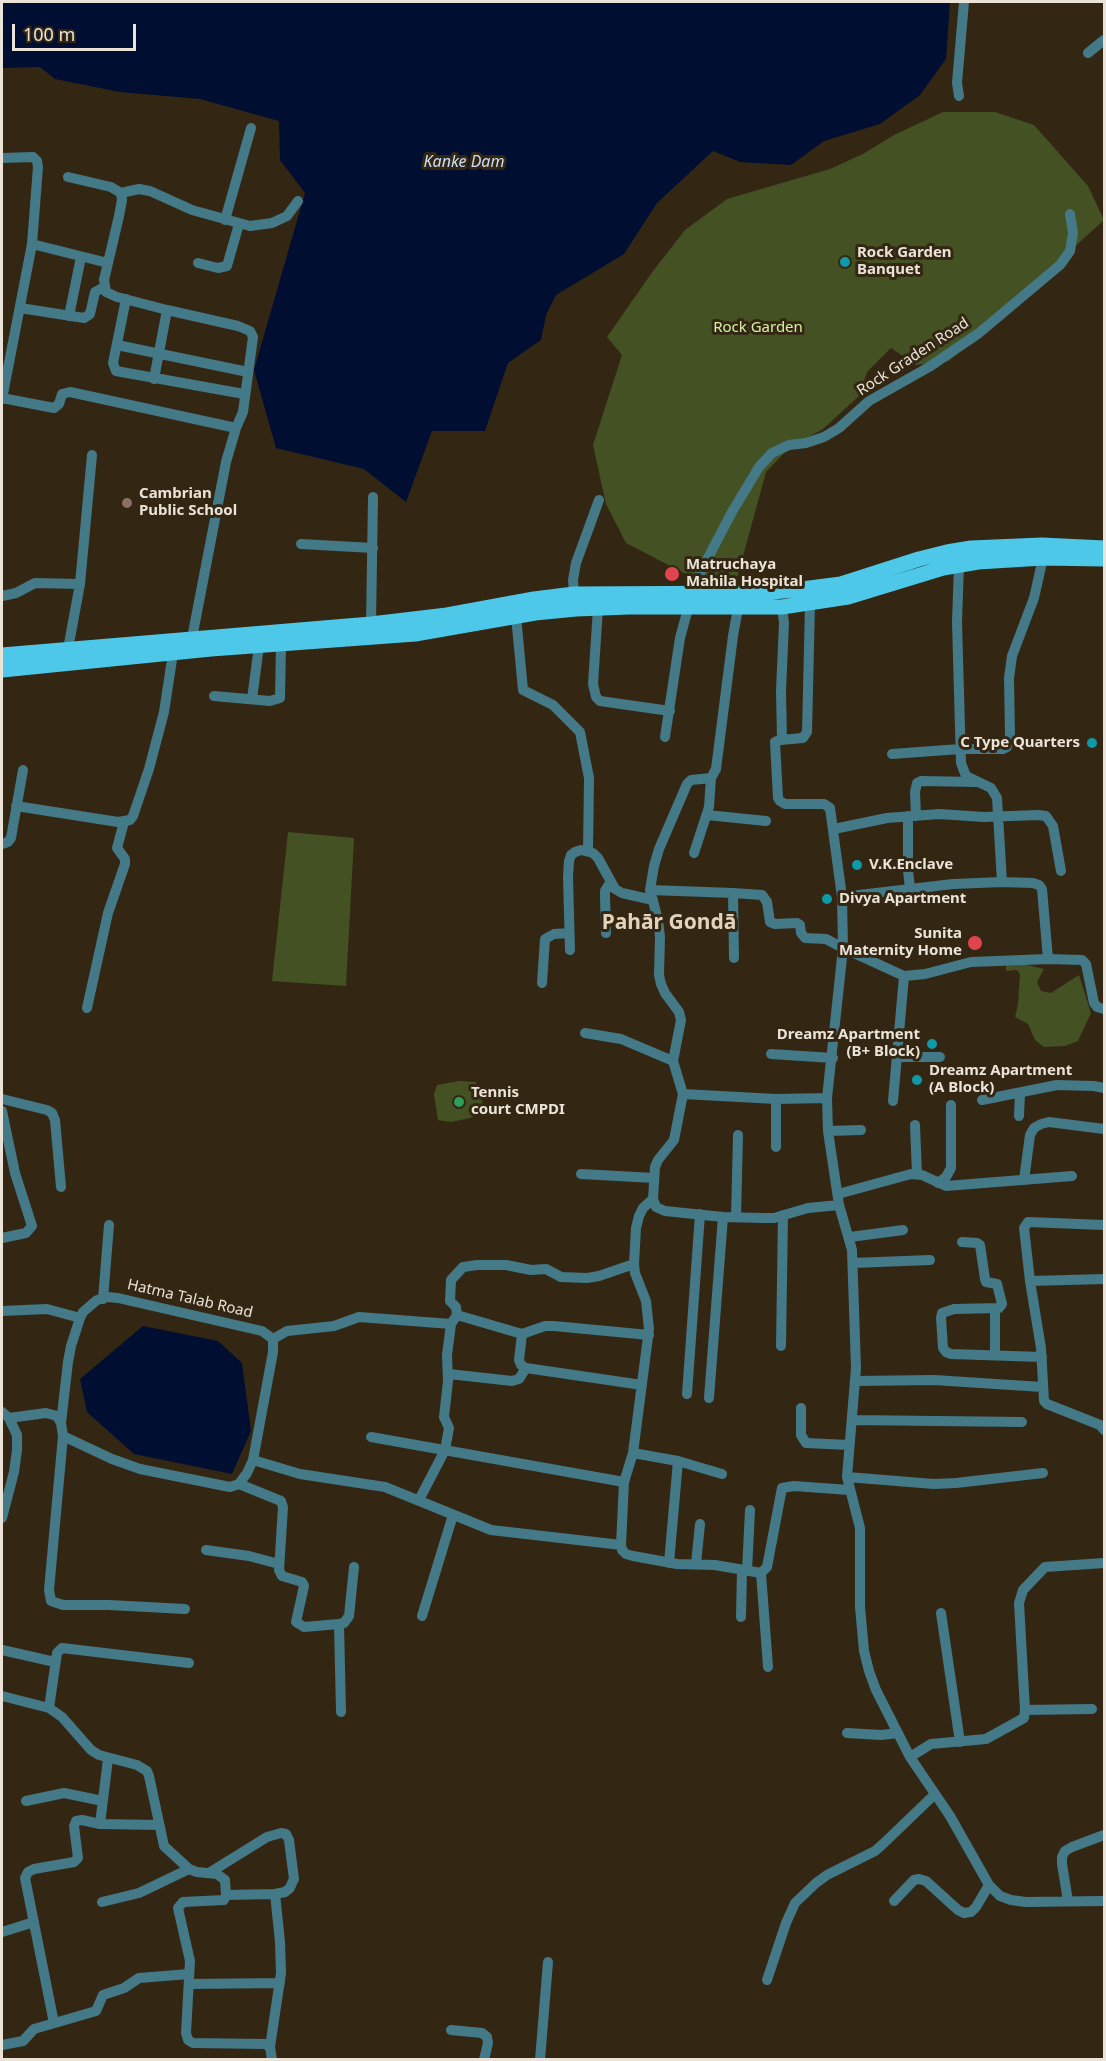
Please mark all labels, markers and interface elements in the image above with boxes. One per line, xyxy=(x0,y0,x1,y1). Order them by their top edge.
scale bar xyxy=(15,12,140,50)
text: 100 m xyxy=(23,22,75,46)
water label: Kanke Dam xyxy=(424,152,504,172)
place label: Rock Garden Banquet xyxy=(857,244,952,279)
marker: Rock Garden Banquet xyxy=(838,255,852,269)
street label: Rock Graden Road xyxy=(854,314,972,400)
park label: Rock Garden xyxy=(713,319,803,337)
place label: Cambrian Public School xyxy=(139,485,237,520)
marker: Cambrian Public School xyxy=(120,496,134,510)
place label: Matruchaya Mahila Hospital xyxy=(686,556,803,591)
marker: Matruchaya Mahila Hospital xyxy=(663,565,681,583)
place label: C Type Quarters xyxy=(960,734,1080,752)
marker: C Type Quarters xyxy=(1085,736,1099,750)
place label: V.K.Enclave xyxy=(869,856,953,874)
marker: V.K.Enclave xyxy=(850,858,864,872)
place label: Divya Apartment xyxy=(839,890,966,908)
marker: Divya Apartment xyxy=(820,892,834,906)
district label: Pahār Gondā xyxy=(602,910,736,936)
place label: Sunita Maternity Home xyxy=(839,925,962,960)
marker: Sunita Maternity Home xyxy=(966,934,984,952)
place label: Dreamz Apartment (B+ Block) xyxy=(777,1026,920,1061)
marker: Dreamz Apartment (B+ Block) xyxy=(925,1037,939,1051)
place label: Dreamz Apartment (A Block) xyxy=(929,1062,1072,1097)
marker: Dreamz Apartment (A Block) xyxy=(910,1073,924,1087)
place label: Tennis court CMPDI xyxy=(471,1084,565,1119)
marker: Tennis court CMPDI xyxy=(452,1095,466,1109)
street label: Hatma Talab Road xyxy=(125,1276,255,1322)

